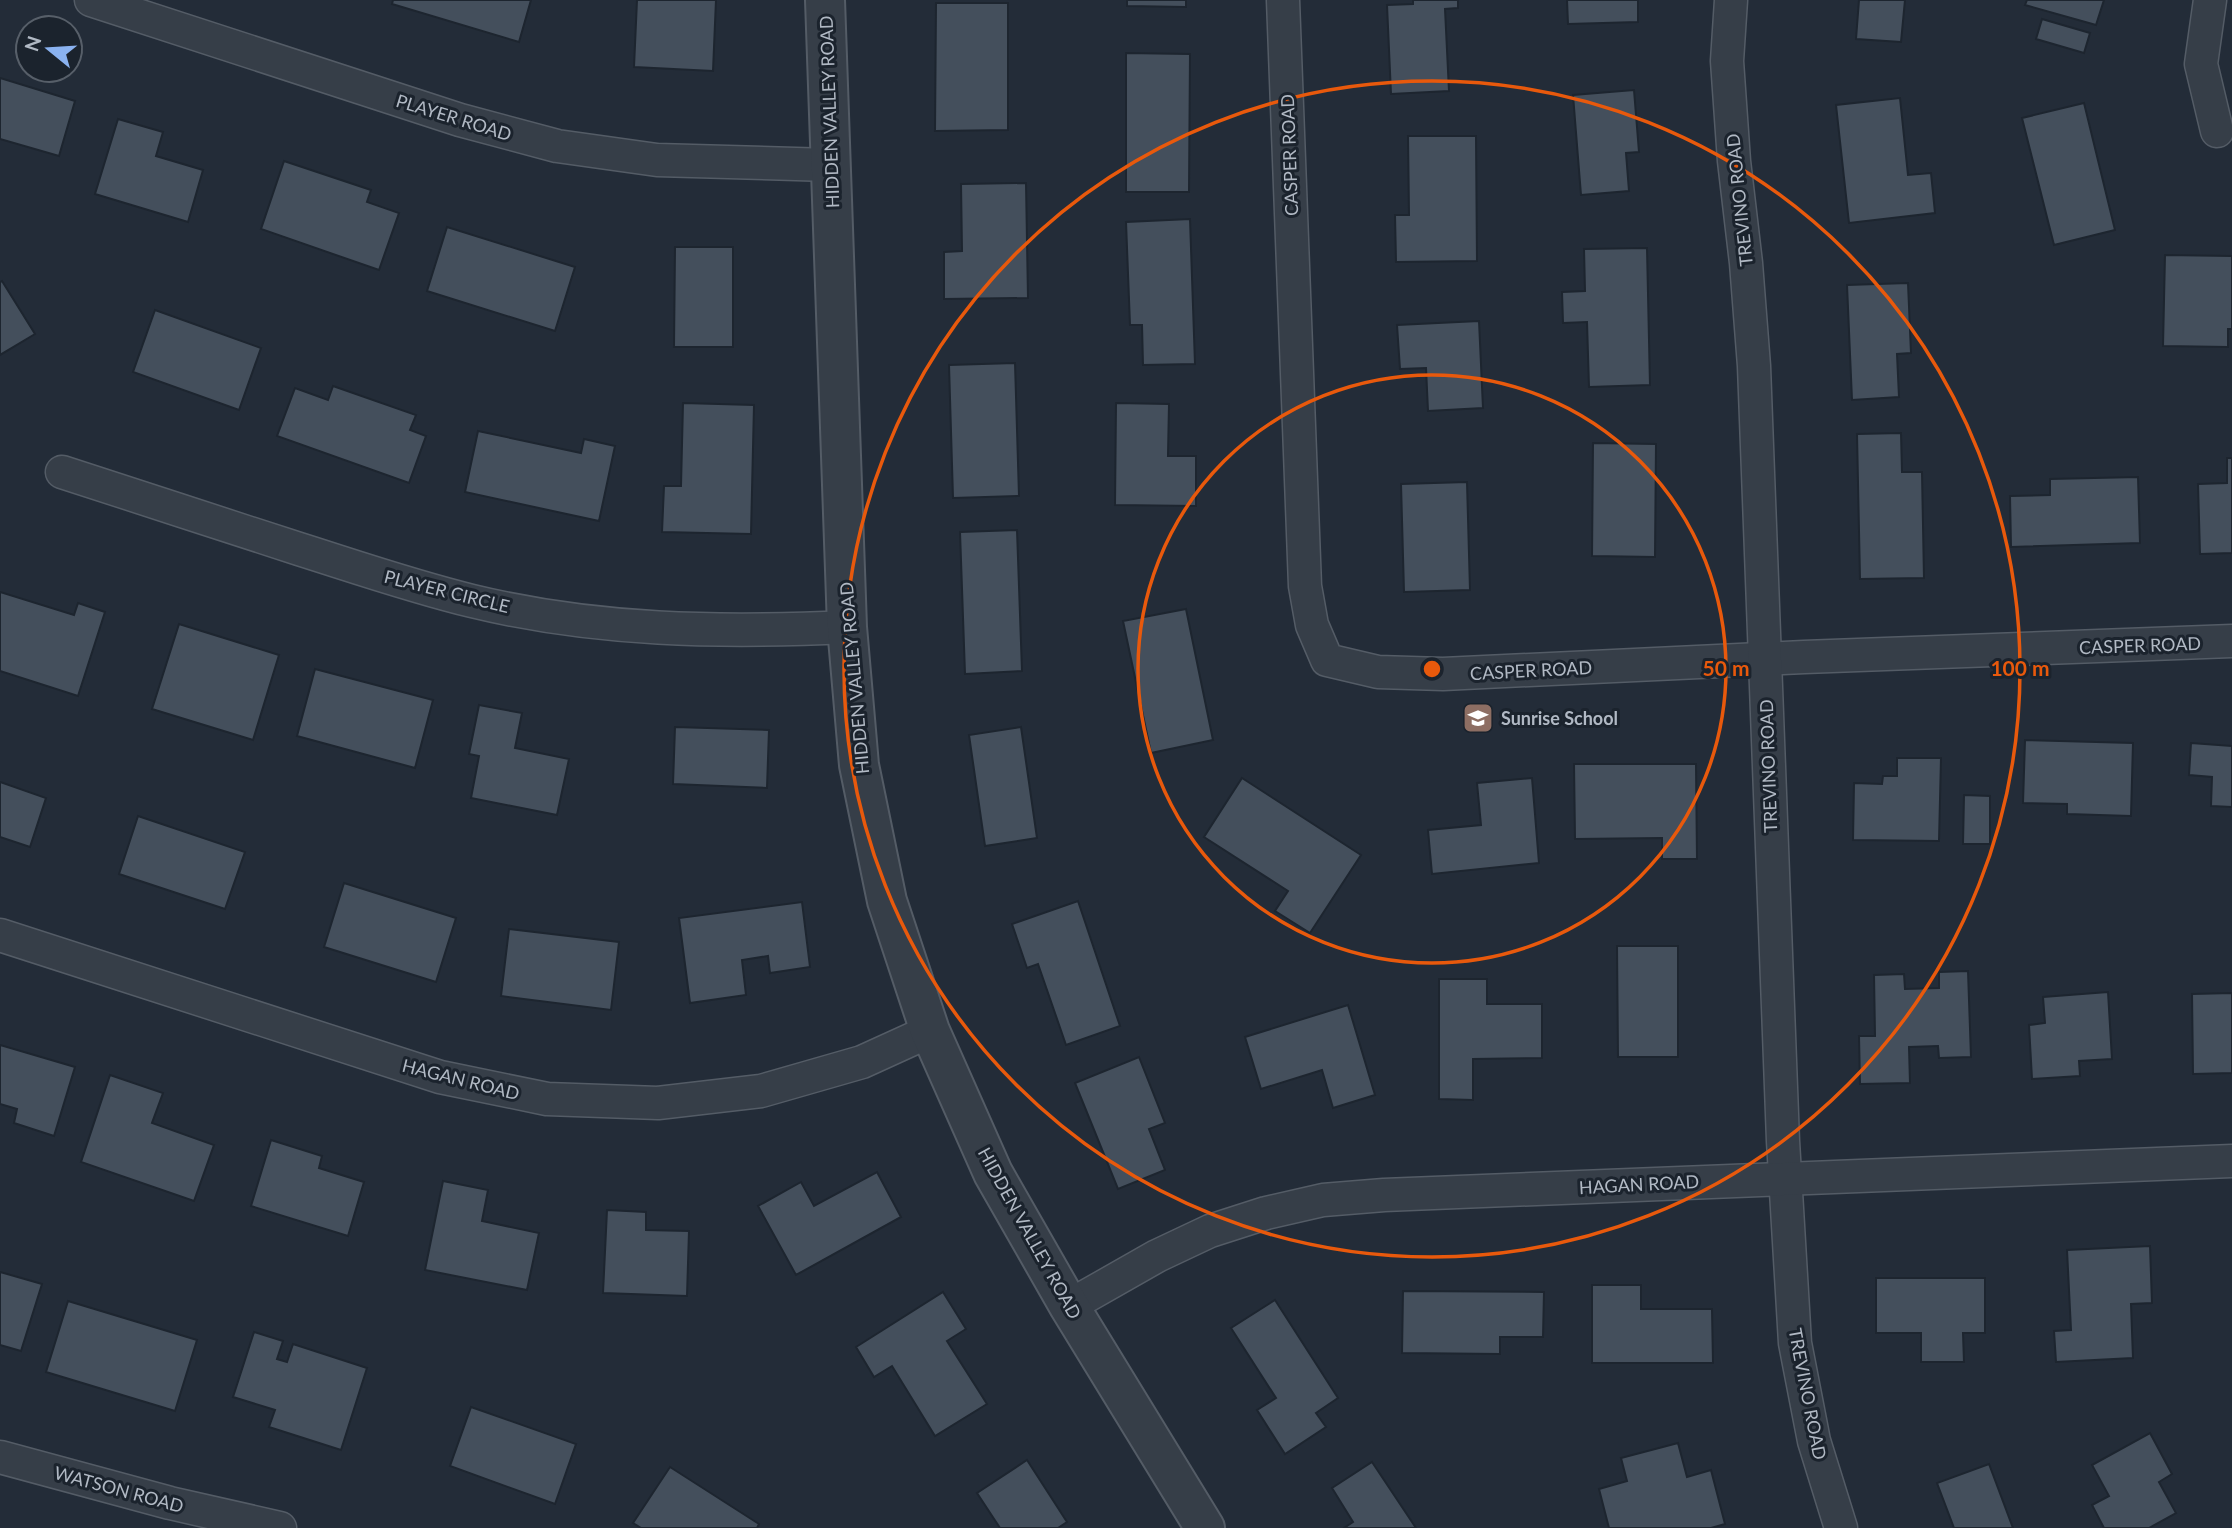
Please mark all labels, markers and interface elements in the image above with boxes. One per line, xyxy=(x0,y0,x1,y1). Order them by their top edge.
north arrow xyxy=(14,14,84,84)
street label: HIDDEN VALLEY ROAD xyxy=(815,15,843,209)
text: N xyxy=(19,33,46,54)
street label: PLAYER ROAD xyxy=(394,89,514,145)
street label: CASPER ROAD xyxy=(1276,94,1302,216)
street label: TREVINO ROAD xyxy=(1721,133,1757,267)
street label: PLAYER CIRCLE xyxy=(382,565,512,617)
street label: HIDDEN VALLEY ROAD xyxy=(835,581,873,775)
street label: CASPER ROAD xyxy=(2079,632,2201,658)
text: 50 m xyxy=(1702,655,1750,680)
text: 100 m xyxy=(1990,655,2050,680)
street label: CASPER ROAD xyxy=(1469,656,1593,684)
centre of rings xyxy=(1420,657,1444,681)
street label: TREVINO ROAD xyxy=(1755,699,1781,833)
school or university icon: Sunrise School xyxy=(1461,701,1495,735)
place label: Sunrise School xyxy=(1501,707,1618,729)
street label: HAGAN ROAD xyxy=(400,1054,522,1104)
street label: HIDDEN VALLEY ROAD xyxy=(974,1143,1086,1323)
street label: HAGAN ROAD xyxy=(1578,1170,1700,1198)
street label: TREVINO ROAD xyxy=(1784,1326,1832,1462)
street label: WATSON ROAD xyxy=(52,1461,186,1517)

